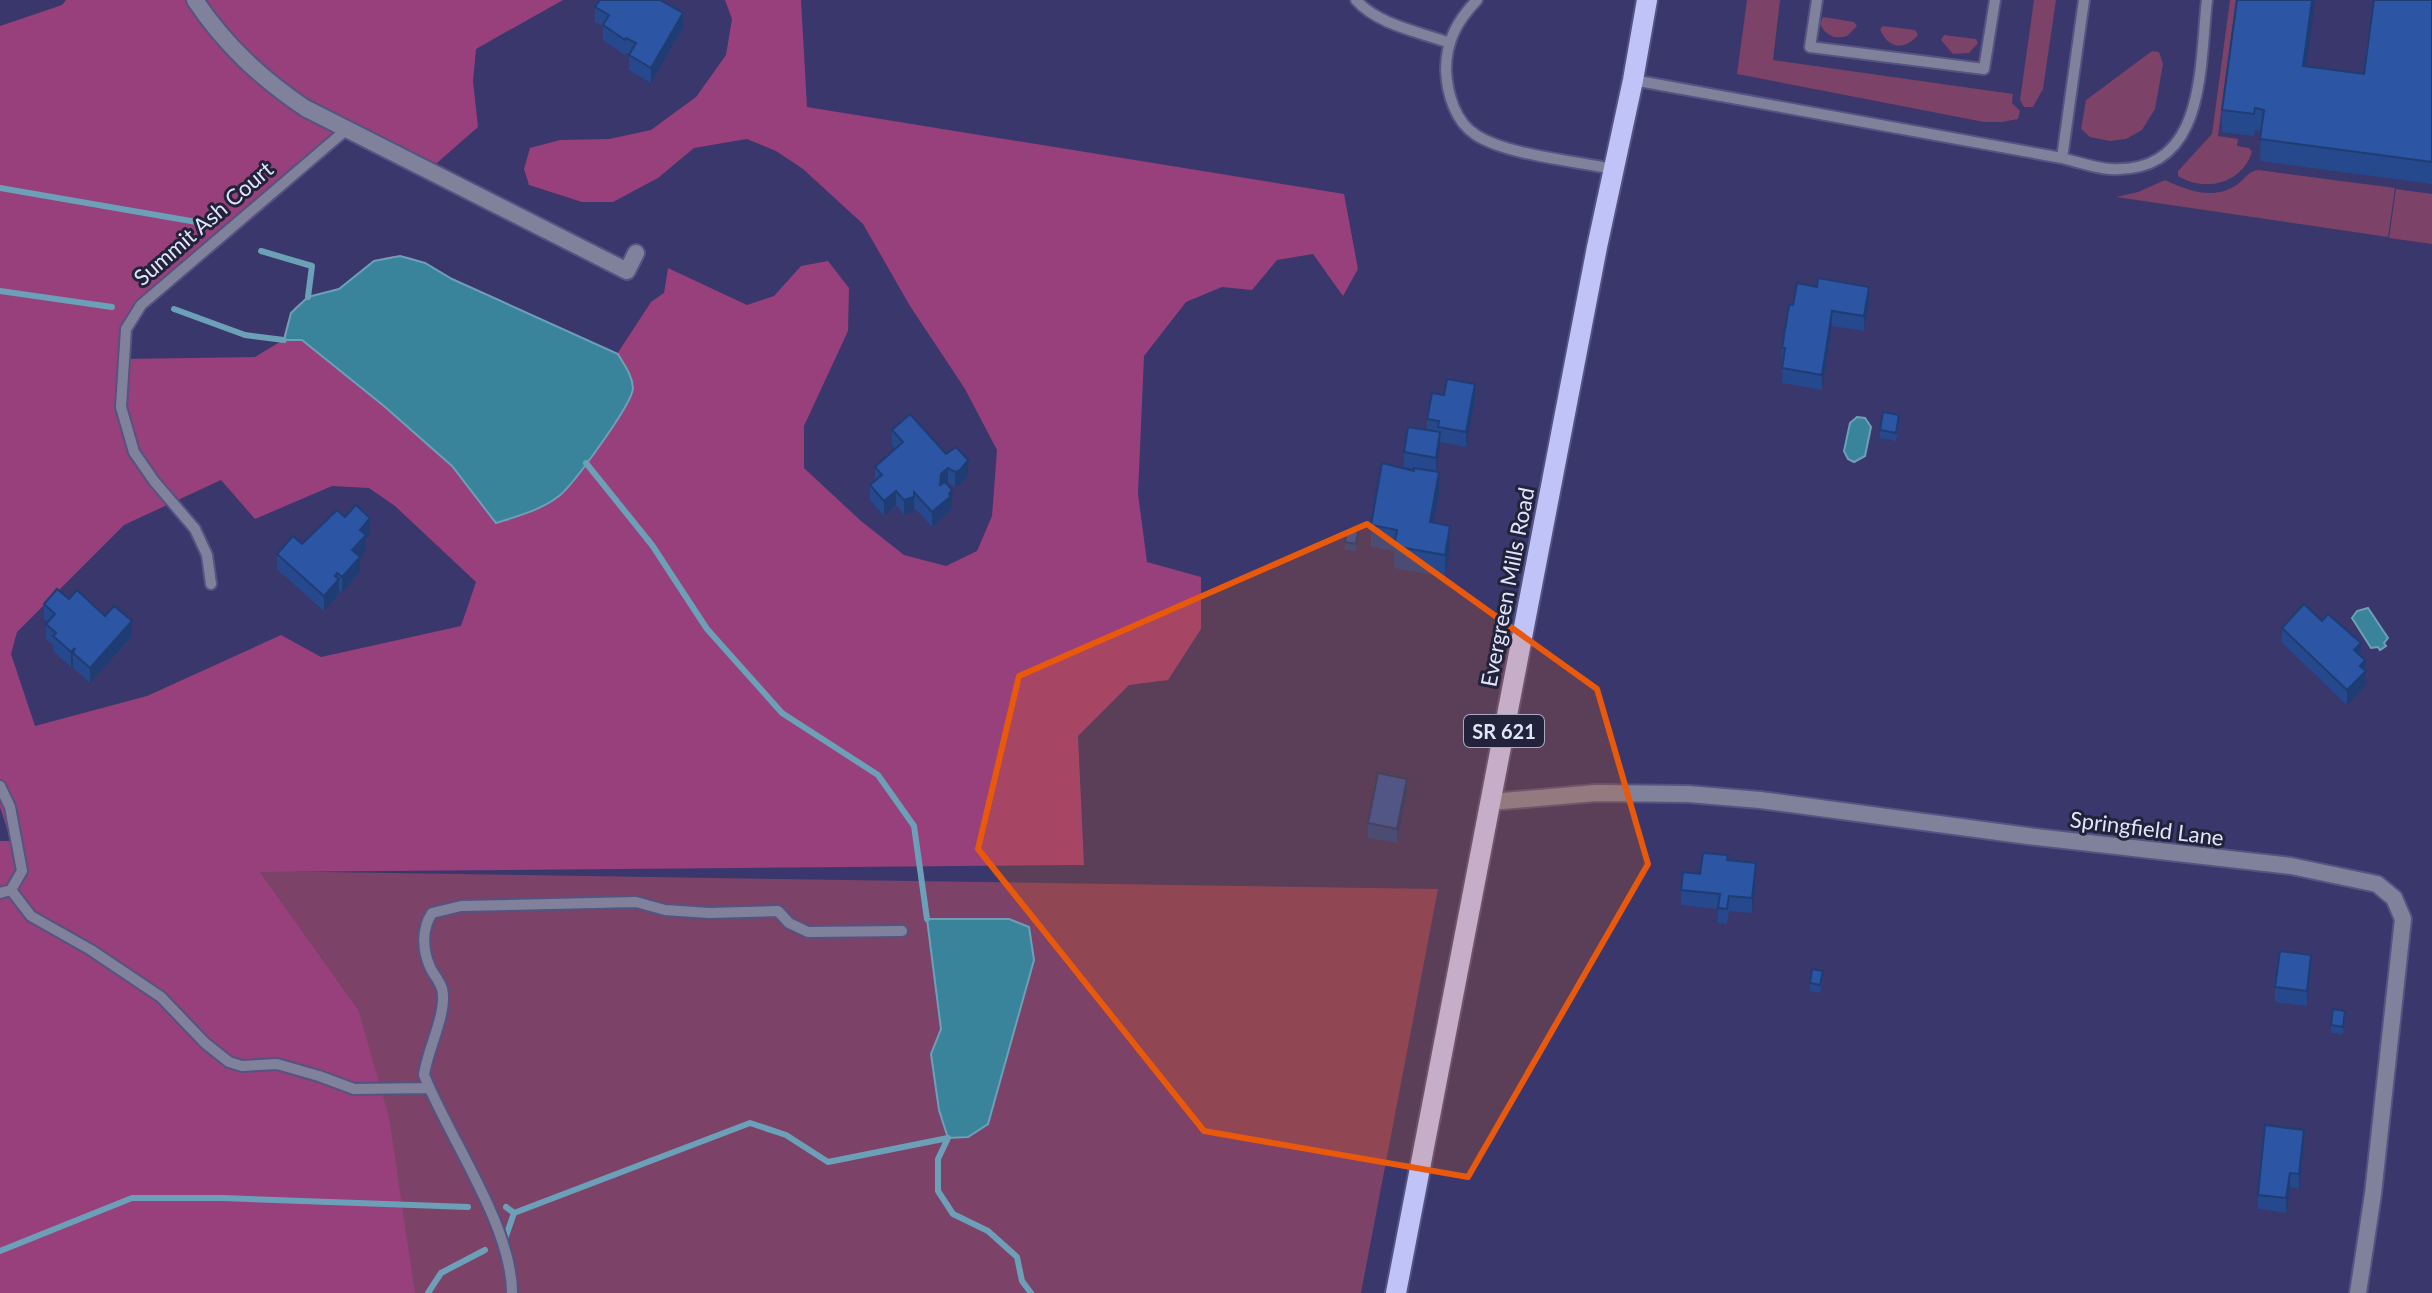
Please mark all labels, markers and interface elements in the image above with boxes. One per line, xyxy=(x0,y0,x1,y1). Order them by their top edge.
street label: Summit Ash Court xyxy=(128,155,278,291)
street label: Evergreen Mills Road xyxy=(1474,485,1540,689)
road number: SR 621 xyxy=(1464,715,1544,747)
street label: Springfield Lane xyxy=(2069,805,2225,851)

